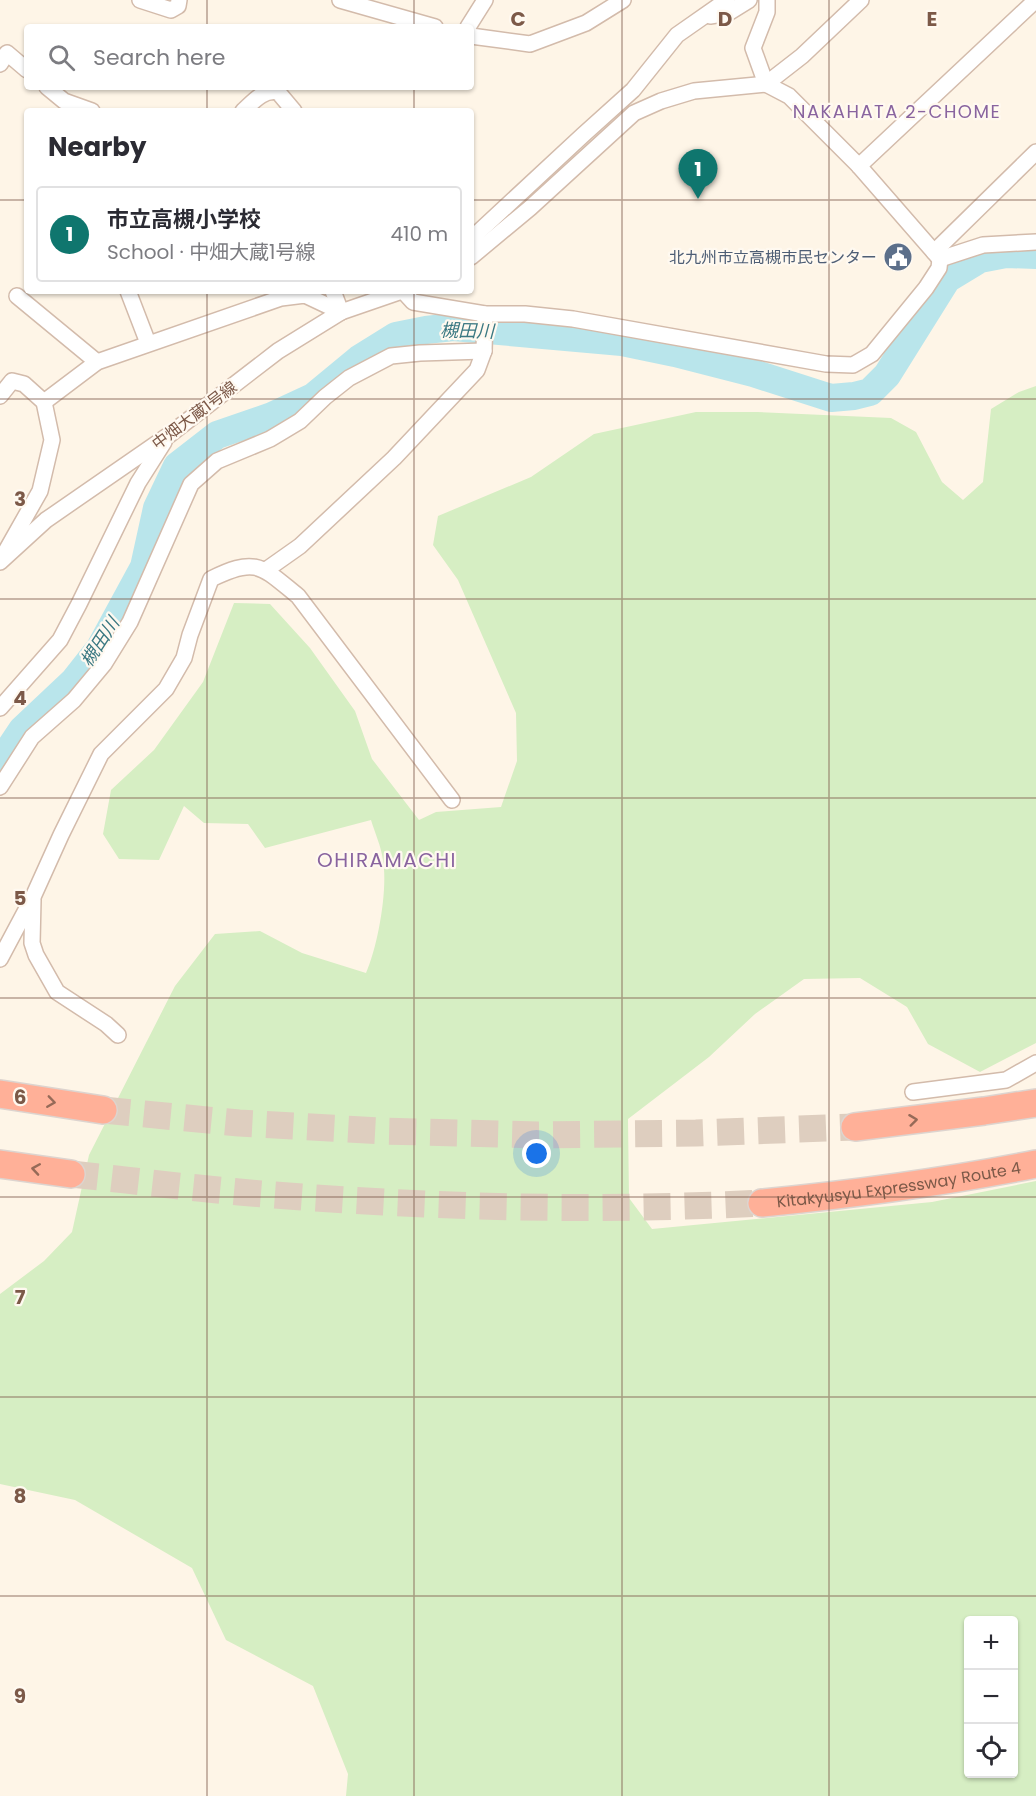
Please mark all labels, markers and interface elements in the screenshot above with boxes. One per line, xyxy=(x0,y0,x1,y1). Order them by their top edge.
text: C xyxy=(510,5,526,33)
text: D xyxy=(718,5,732,33)
text: E xyxy=(927,5,937,33)
search box xyxy=(24,24,474,90)
icon: search xyxy=(45,41,78,74)
text: Search here xyxy=(93,42,226,73)
district label: NAKAHATA 2-CHOME xyxy=(793,99,1001,124)
text: Nearby xyxy=(48,129,146,165)
pin: 1 xyxy=(678,150,718,199)
text: 市立高槻小学校 xyxy=(107,204,261,235)
text: 1 xyxy=(66,220,73,248)
text: 410 m xyxy=(391,220,448,248)
text: School · 中畑大蔵1号線 xyxy=(107,238,316,266)
public building icon: 北九州市立高槻市民センター xyxy=(882,241,914,273)
place label: 北九州市立高槻市民センター xyxy=(669,246,877,269)
water label: 槻田川 xyxy=(440,318,496,344)
street label: 中畑大蔵1号線 xyxy=(147,376,242,455)
text: 3 xyxy=(14,485,26,513)
water label: 槻田川 xyxy=(74,611,126,671)
text: 4 xyxy=(13,684,27,712)
district label: OHIRAMACHI xyxy=(317,846,457,874)
text: 5 xyxy=(14,884,27,912)
text: 6 xyxy=(14,1083,26,1111)
one-way arrow xyxy=(47,1095,56,1107)
one-way arrow xyxy=(908,1114,917,1127)
your location xyxy=(522,1139,551,1168)
street label: Kitakyusyu Expressway Route 4 xyxy=(776,1156,1023,1213)
one-way arrow xyxy=(31,1163,41,1176)
text: 7 xyxy=(15,1283,26,1311)
text: 8 xyxy=(14,1482,26,1510)
map controls xyxy=(964,1616,1018,1778)
button: + xyxy=(964,1616,1018,1670)
button: − xyxy=(964,1670,1018,1724)
text: 9 xyxy=(14,1682,26,1710)
button: locate xyxy=(964,1724,1018,1778)

